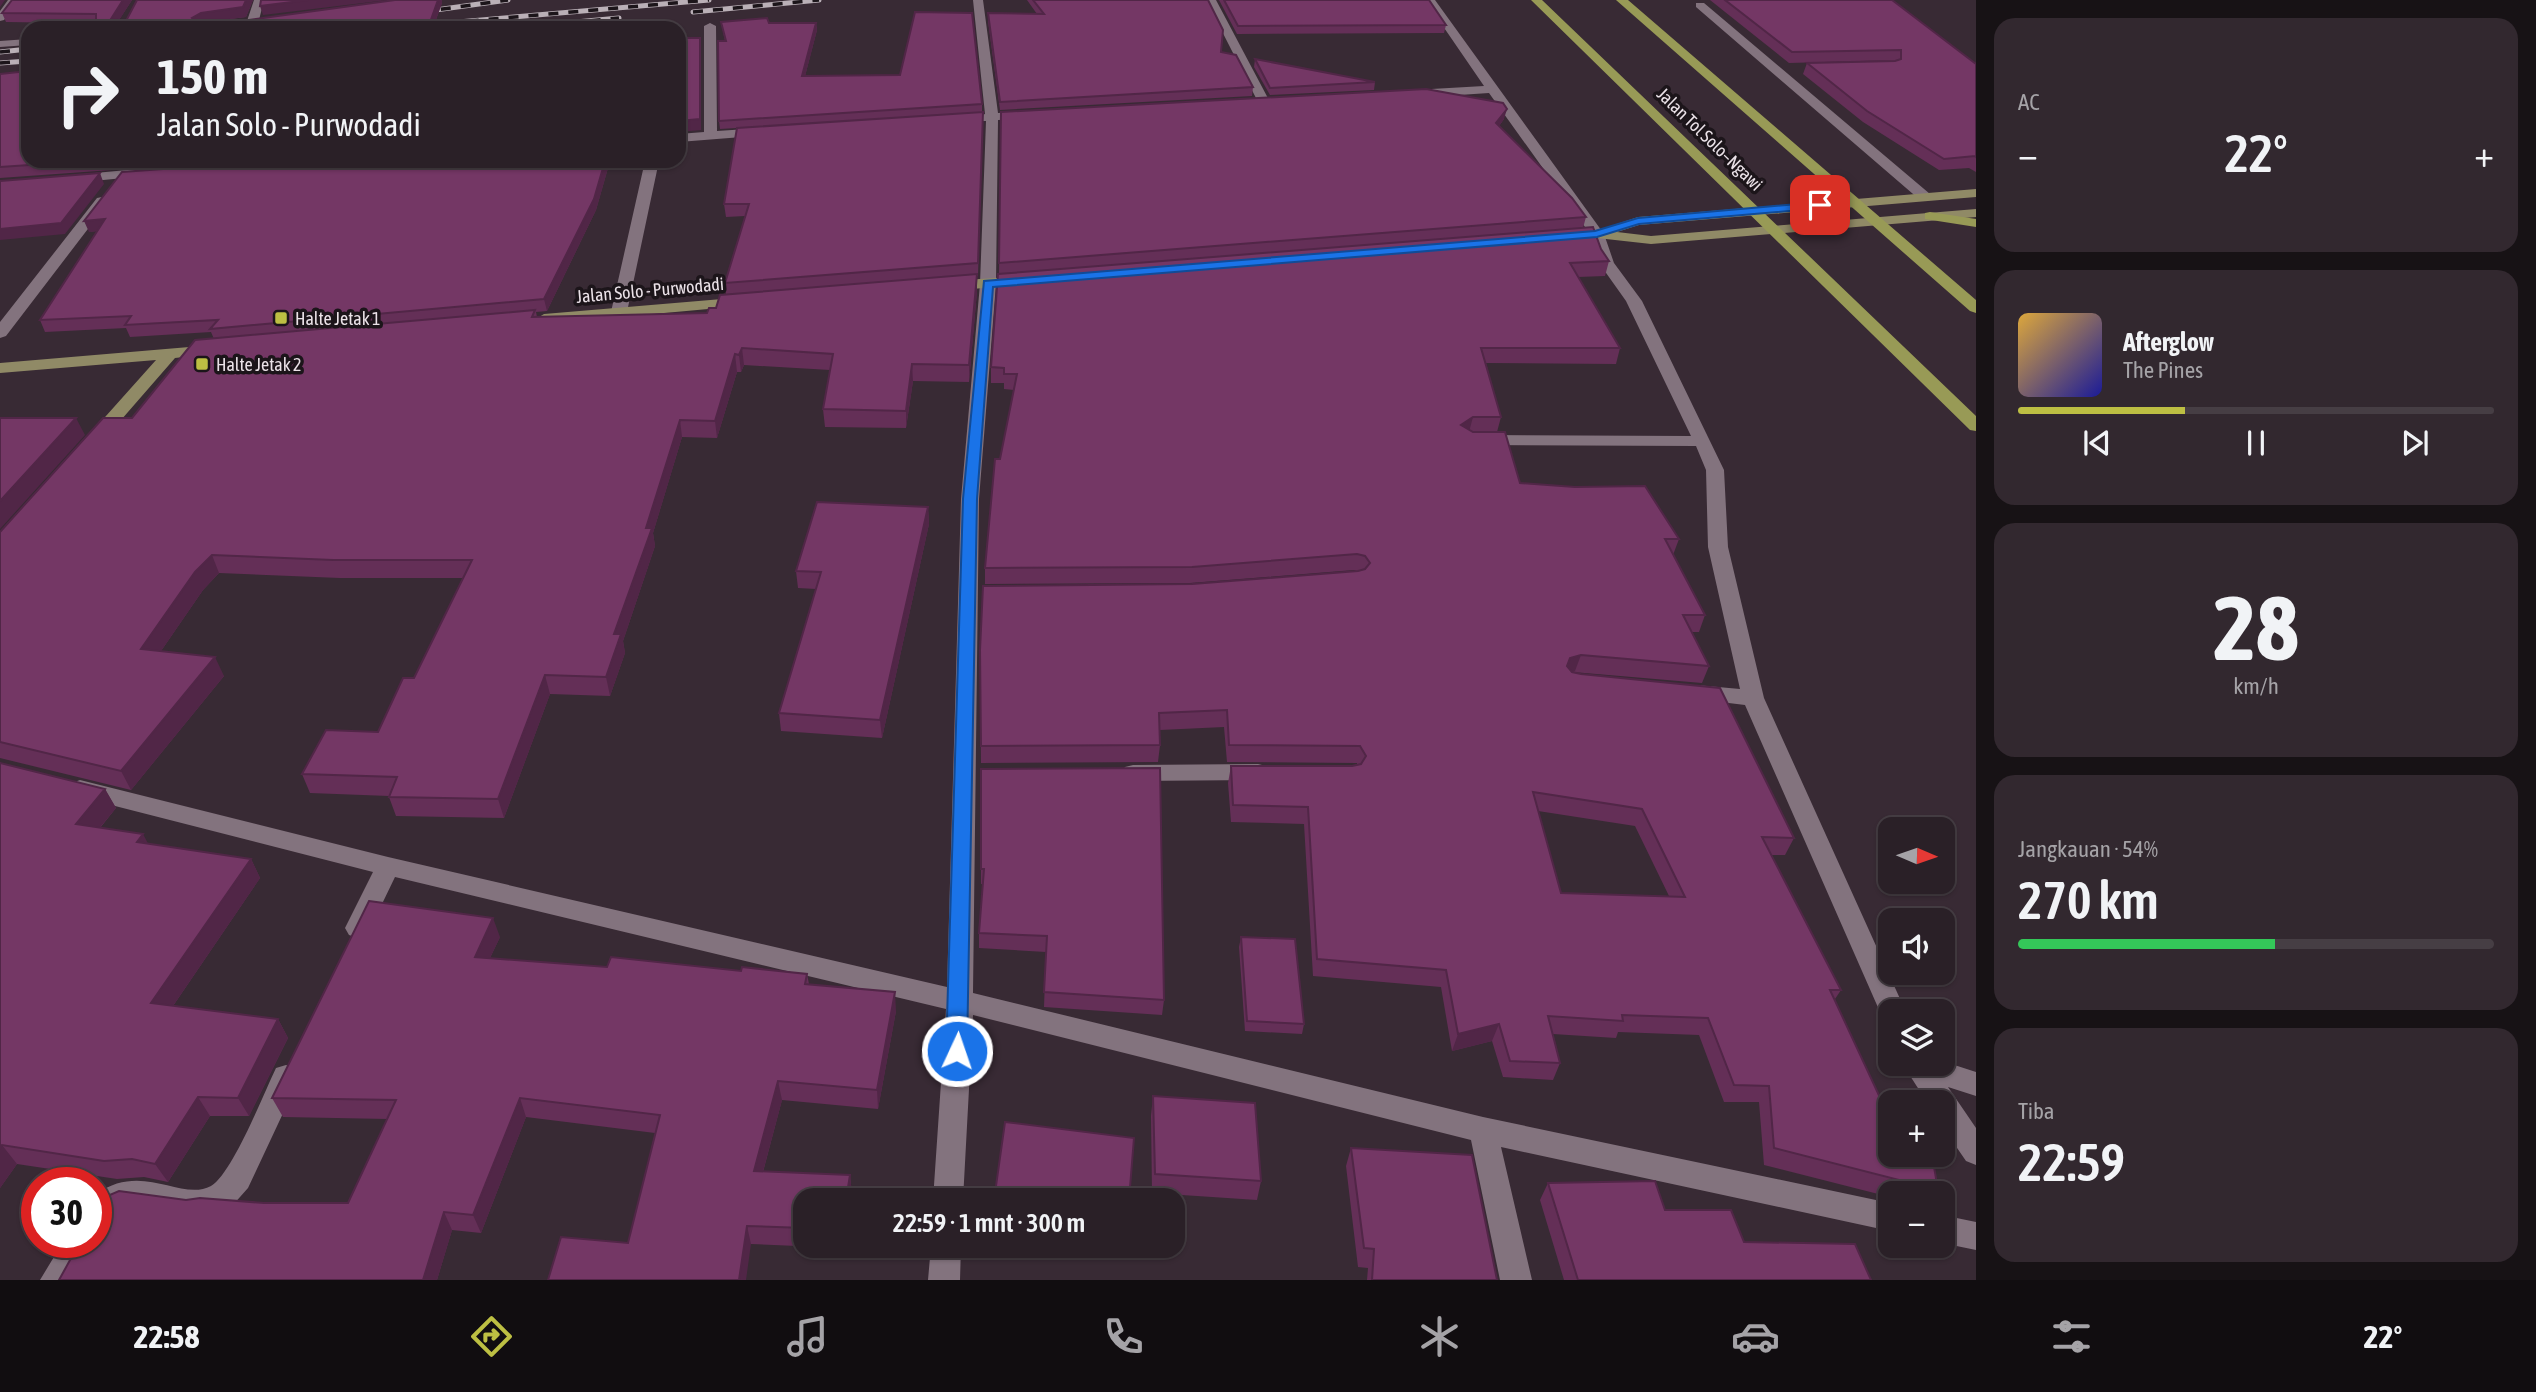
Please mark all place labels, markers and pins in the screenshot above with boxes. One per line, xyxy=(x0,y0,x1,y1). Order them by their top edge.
pin xyxy=(1790,175,1850,235)
place label: Halte Jetak 1 xyxy=(295,308,381,329)
marker: Halte Jetak 1 xyxy=(273,310,289,326)
place label: Halte Jetak 2 xyxy=(216,354,302,375)
marker: Halte Jetak 2 xyxy=(194,356,210,372)

